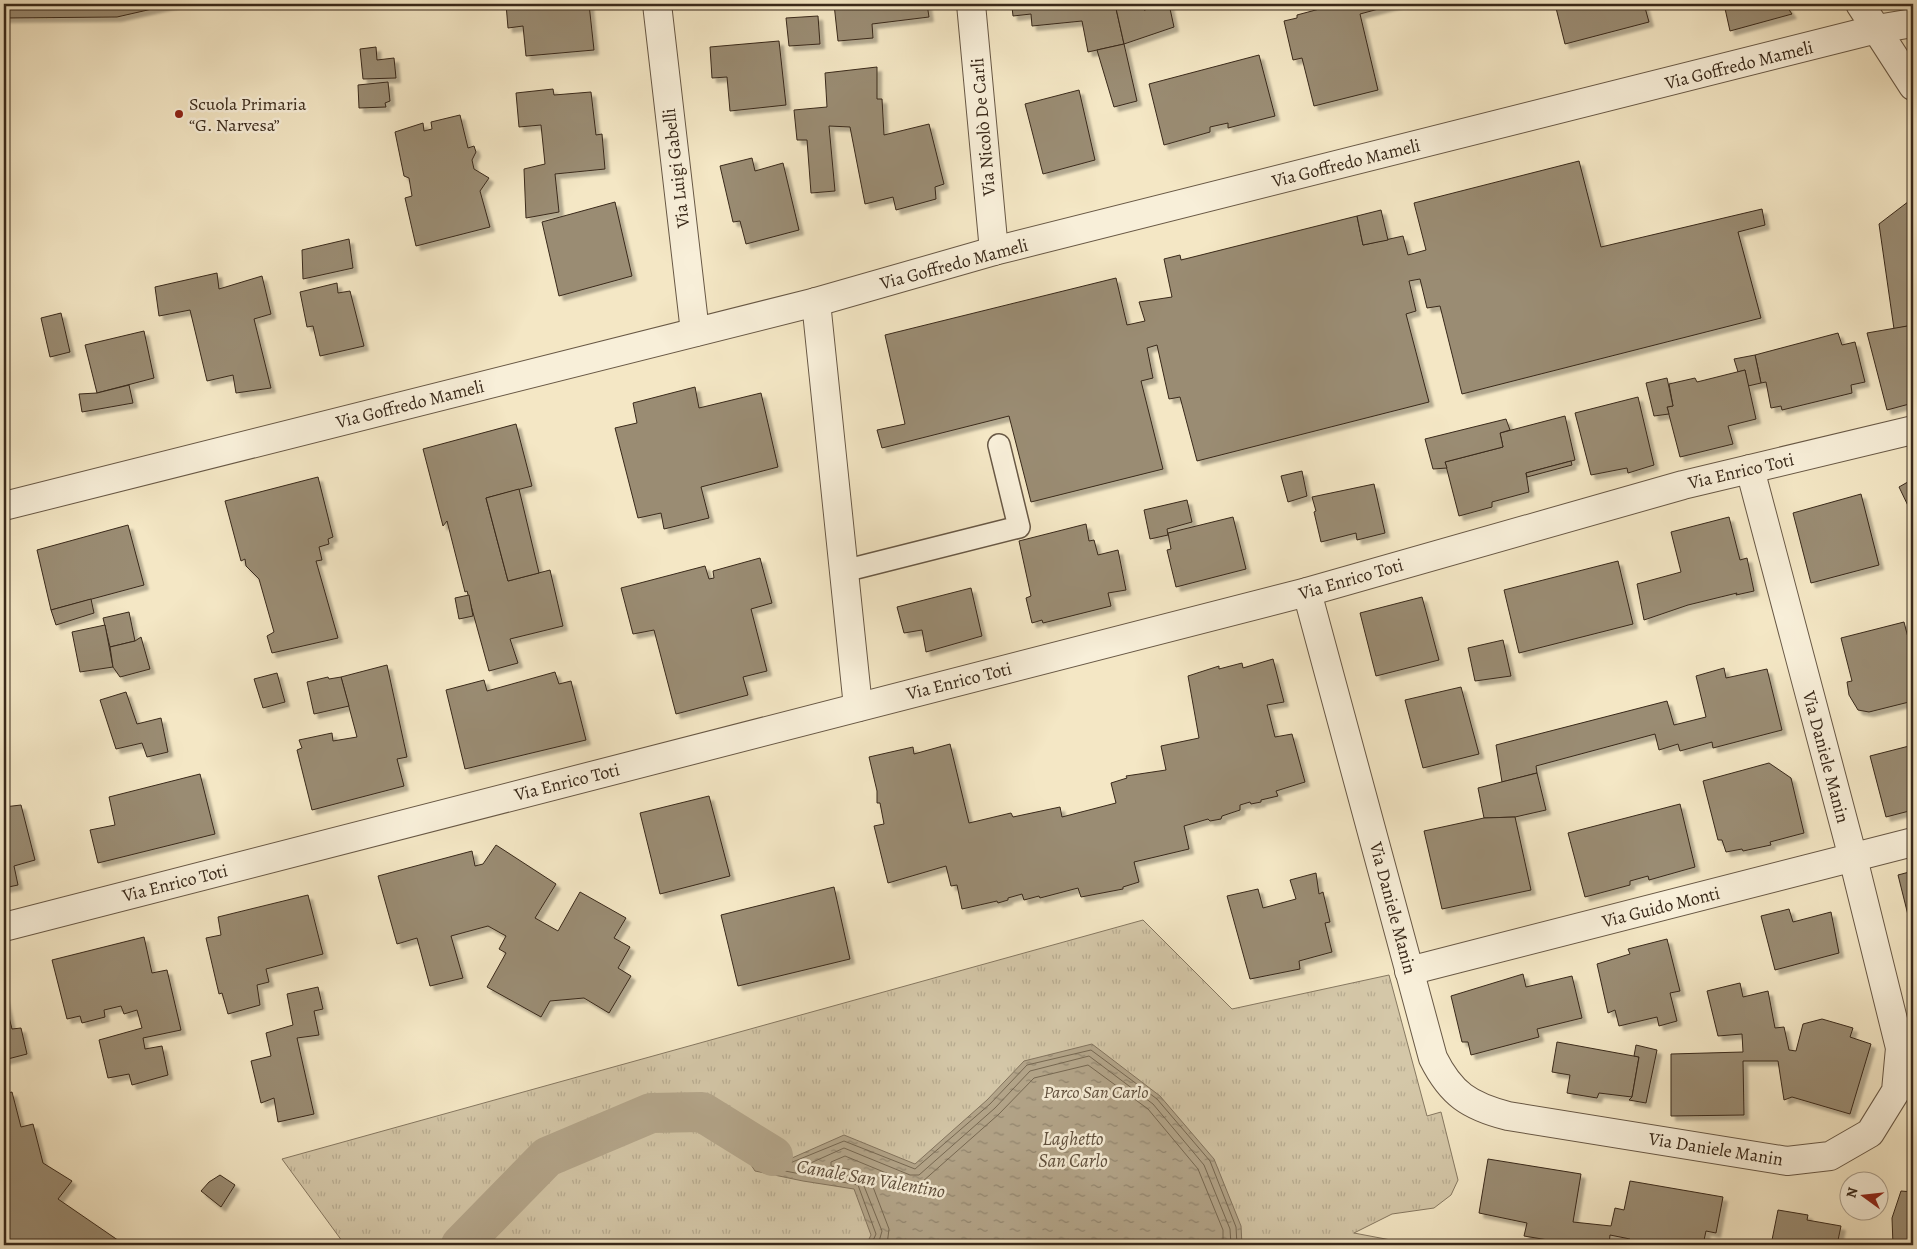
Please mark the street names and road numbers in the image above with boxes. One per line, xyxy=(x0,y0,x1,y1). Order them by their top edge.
street label: Via Goffredo Mameli xyxy=(1661,35,1816,95)
street label: Via Nicolò De Carli xyxy=(965,57,1001,198)
street label: Via Luigi Gabelli xyxy=(657,107,695,230)
street label: Via Goffredo Mameli xyxy=(1268,133,1423,193)
street label: Via Goffredo Mameli xyxy=(876,233,1031,296)
street label: Via Goffredo Mameli xyxy=(332,374,487,434)
street label: Via Enrico Toti xyxy=(1685,447,1796,495)
street label: Via Enrico Toti xyxy=(1295,553,1406,606)
street label: Via Enrico Toti xyxy=(903,656,1014,706)
street label: Via Daniele Manin xyxy=(1797,687,1855,826)
street label: Via Enrico Toti xyxy=(511,757,622,807)
street label: Via Daniele Manin xyxy=(1364,838,1422,977)
street label: Via Enrico Toti xyxy=(119,858,230,908)
street label: Via Guido Monti xyxy=(1599,881,1722,933)
street label: Via Daniele Manin xyxy=(1646,1126,1785,1171)

